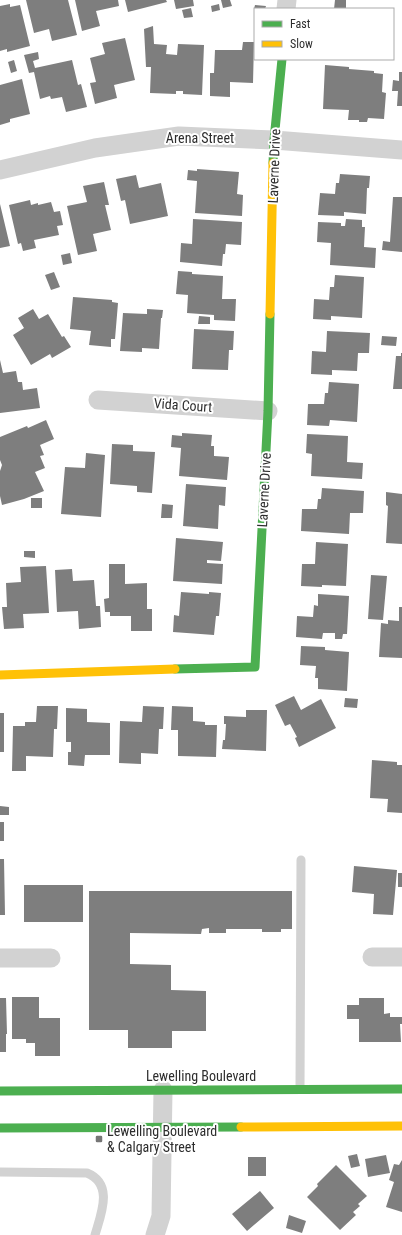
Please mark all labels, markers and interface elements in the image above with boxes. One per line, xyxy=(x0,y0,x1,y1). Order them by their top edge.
legend xyxy=(254,8,394,60)
text: Fast xyxy=(290,17,311,31)
text: Slow xyxy=(290,37,313,51)
street label: Laverne Drive xyxy=(265,128,283,203)
street label: Arena Street xyxy=(166,130,234,146)
street label: Vida Court xyxy=(153,395,213,415)
street label: Laverne Drive xyxy=(254,452,274,528)
street label: Lewelling Boulevard xyxy=(146,1068,256,1084)
place label: Lewelling Boulevard & Calgary Street xyxy=(107,1123,217,1155)
marker: Lewelling Boulevard & Calgary Street xyxy=(94,1134,104,1144)

